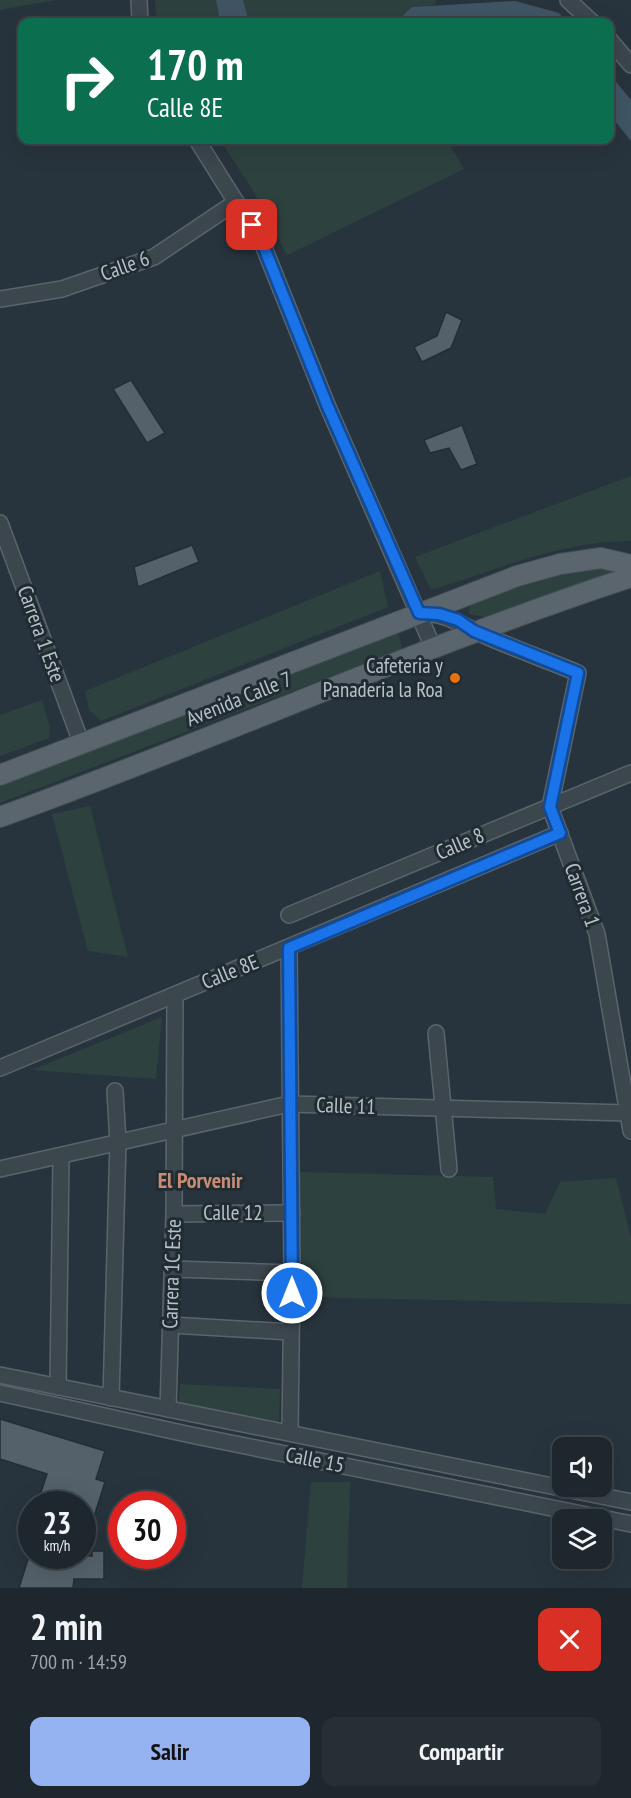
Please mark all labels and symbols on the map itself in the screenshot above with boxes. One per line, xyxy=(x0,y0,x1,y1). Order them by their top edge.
pin xyxy=(226,199,277,250)
street label: Calle 6 xyxy=(97,244,153,287)
street label: Carrera 1 Este xyxy=(12,582,71,686)
place label: Cafeteria y Panaderia la Roa xyxy=(323,652,443,703)
street label: Avenida Calle 7 xyxy=(182,665,296,732)
marker: Cafeteria y Panaderia la Roa xyxy=(448,671,462,685)
street label: Calle 8 xyxy=(431,821,488,866)
street label: Carrera 1 xyxy=(559,859,606,930)
street label: Calle 8E xyxy=(197,948,262,995)
street label: Calle 11 xyxy=(316,1091,376,1120)
district label: El Porvenir xyxy=(158,1166,243,1194)
street label: Calle 12 xyxy=(203,1199,263,1226)
street label: Carrera 1C Este xyxy=(156,1219,187,1329)
position arrow xyxy=(260,1261,324,1325)
street label: Calle 15 xyxy=(283,1441,347,1478)
speed limit sign: 30 xyxy=(108,1491,186,1569)

